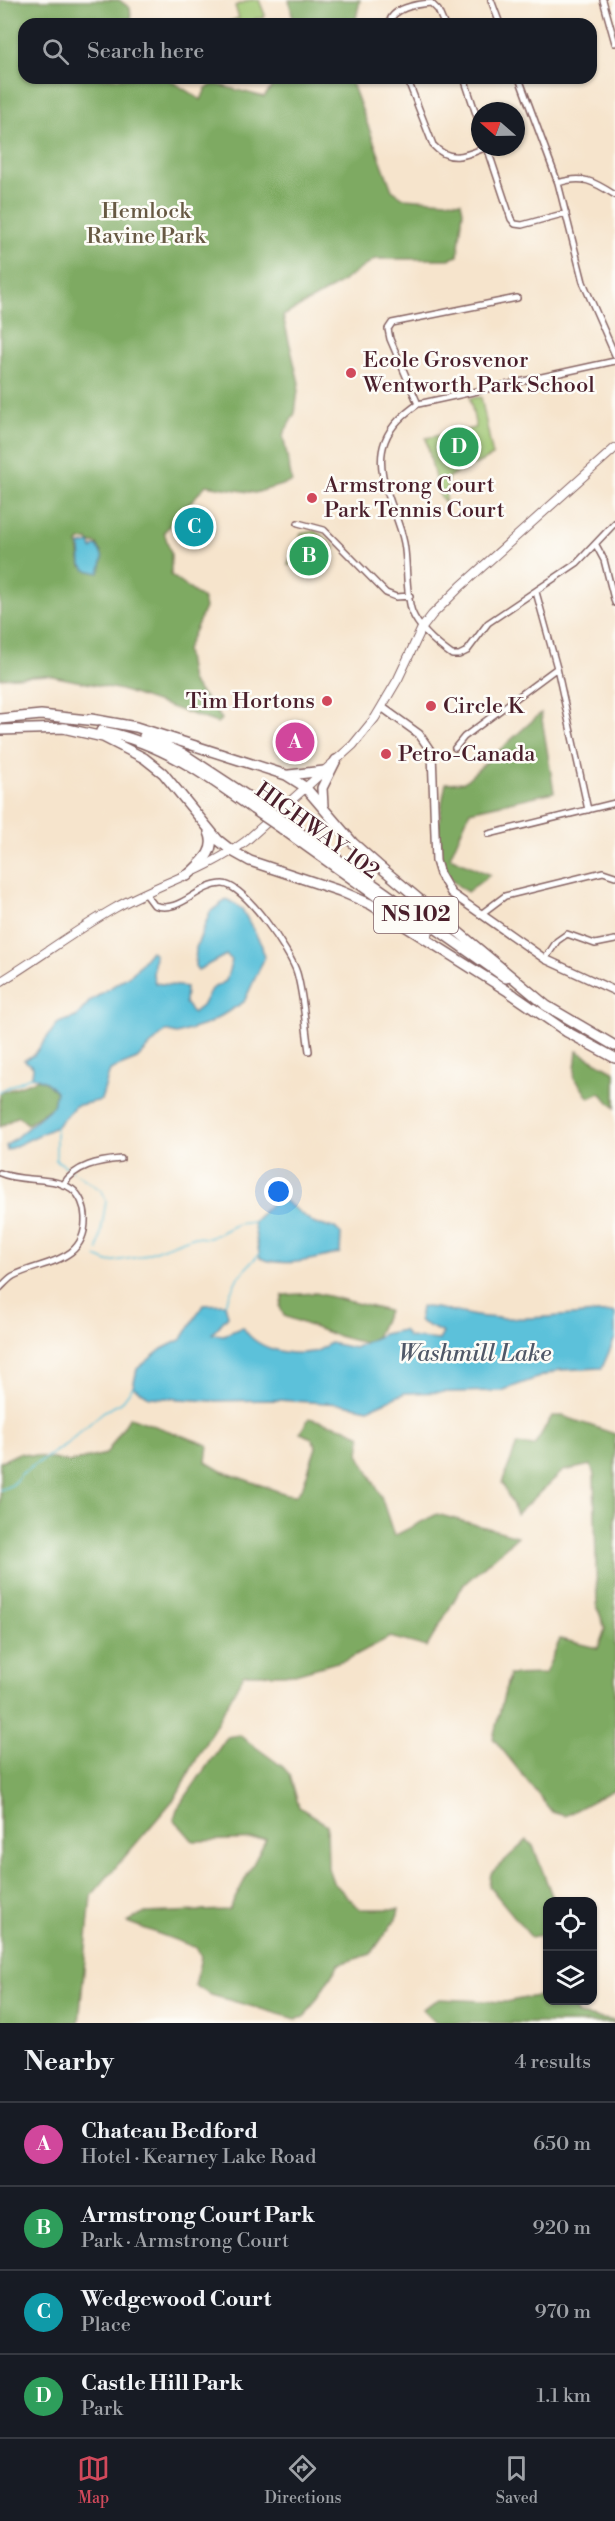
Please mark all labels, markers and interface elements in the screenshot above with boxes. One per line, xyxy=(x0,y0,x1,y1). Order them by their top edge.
search box xyxy=(18,18,597,84)
icon: search xyxy=(39,35,72,68)
text: Search here xyxy=(87,38,204,65)
north arrow xyxy=(471,102,525,156)
park label: Hemlock Ravine Park xyxy=(86,198,207,250)
place label: Ecole Grosvenor Wentworth Park School xyxy=(362,347,595,399)
marker: Ecole Grosvenor Wentworth Park School xyxy=(344,366,358,380)
pin: D xyxy=(440,424,478,470)
place label: Armstrong Court Park Tennis Court xyxy=(323,472,505,524)
marker: Armstrong Court Park Tennis Court xyxy=(305,491,319,505)
pin: C xyxy=(174,504,214,550)
pin: B xyxy=(290,534,328,578)
place label: Tim Hortons xyxy=(186,688,315,715)
place label: Circle K xyxy=(443,693,526,720)
marker: Tim Hortons xyxy=(320,694,334,708)
marker: Circle K xyxy=(424,699,438,713)
pin: A xyxy=(276,720,314,764)
place label: Petro-Canada xyxy=(398,741,536,768)
marker: Petro-Canada xyxy=(379,747,393,761)
street label: HIGHWAY 102 xyxy=(250,777,384,885)
road number: NS 102 xyxy=(374,897,458,933)
your location xyxy=(264,1177,293,1206)
water label: Washmill Lake xyxy=(399,1339,551,1369)
map controls xyxy=(543,1897,597,2005)
button: locate xyxy=(543,1897,597,1951)
button: layers xyxy=(543,1951,597,2005)
text: Nearby xyxy=(24,2046,114,2078)
text: 4 results xyxy=(514,2050,591,2075)
text: Chateau Bedford xyxy=(81,2118,258,2145)
text: A xyxy=(36,2132,51,2157)
text: 650 m xyxy=(533,2132,591,2157)
text: Hotel · Kearney Lake Road xyxy=(81,2145,316,2170)
text: Armstrong Court Park xyxy=(81,2202,315,2229)
text: B xyxy=(36,2216,51,2241)
text: 920 m xyxy=(533,2216,591,2241)
text: Park · Armstrong Court xyxy=(81,2229,289,2254)
text: Wedgewood Court xyxy=(81,2286,271,2313)
text: C xyxy=(36,2300,51,2325)
text: 970 m xyxy=(534,2300,591,2325)
text: Place xyxy=(81,2313,131,2338)
text: Castle Hill Park xyxy=(81,2370,243,2397)
text: D xyxy=(36,2384,51,2409)
text: 1.1 km xyxy=(537,2384,591,2409)
text: Park xyxy=(81,2397,123,2422)
tab: Map xyxy=(77,2452,110,2508)
tab: Directions xyxy=(264,2452,342,2508)
tab: Saved xyxy=(496,2452,538,2508)

